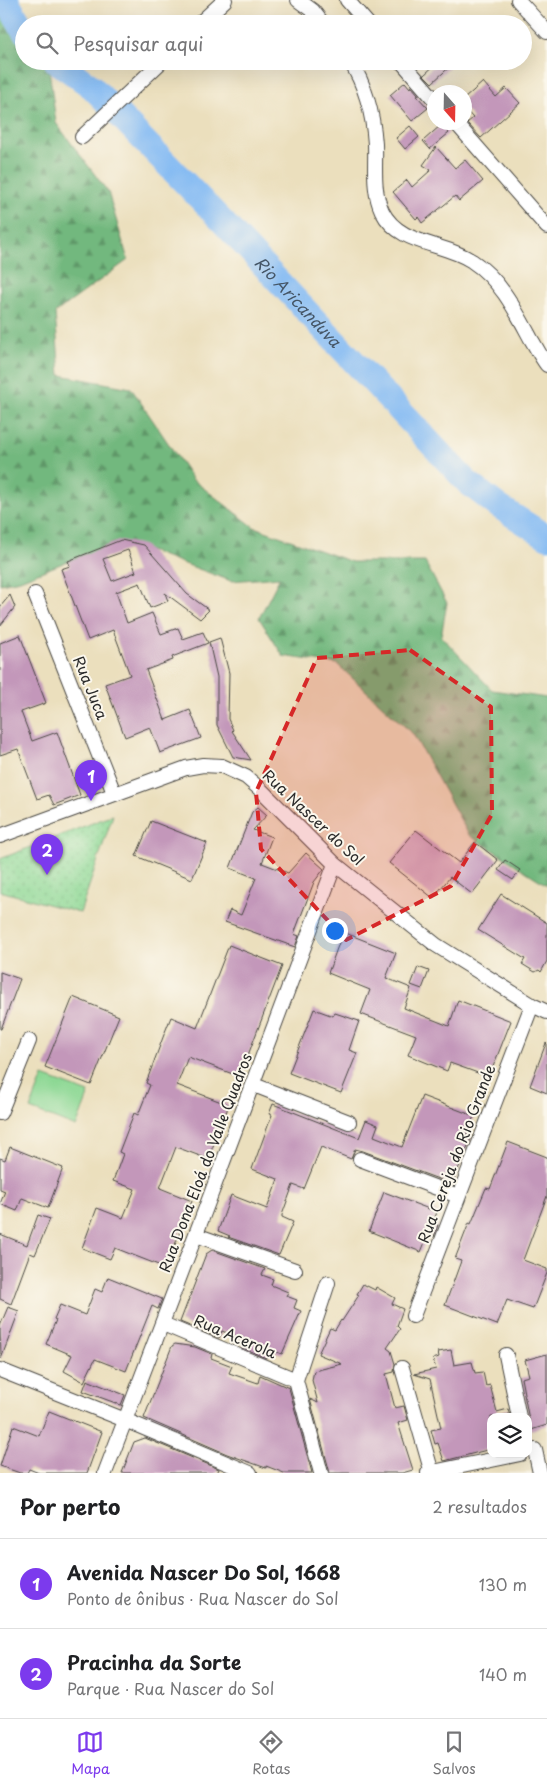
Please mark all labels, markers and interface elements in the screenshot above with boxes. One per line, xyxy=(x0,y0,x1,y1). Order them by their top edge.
search box xyxy=(15,15,532,70)
icon: search xyxy=(33,29,61,57)
text: Pesquisar aqui xyxy=(73,29,203,57)
north arrow xyxy=(427,85,472,130)
water label: Rio Aricanduva xyxy=(250,250,348,353)
street label: Rua Juca xyxy=(68,652,115,723)
pin: 1 xyxy=(75,760,107,801)
street label: Rua Nascer do Sol xyxy=(258,764,370,870)
pin: 2 xyxy=(31,834,63,875)
your location xyxy=(322,918,348,944)
street label: Rua Dona Eloá do Valle Quadros xyxy=(152,1049,257,1275)
street label: Rua Cereja do Rio Grande xyxy=(411,1061,500,1246)
street label: Rua Acerola xyxy=(191,1308,281,1363)
map controls xyxy=(487,1413,532,1458)
button: layers xyxy=(487,1413,532,1458)
text: Por perto xyxy=(20,1490,120,1522)
text: 2 resultados xyxy=(433,1494,527,1518)
text: Avenida Nascer Do Sol, 1668 xyxy=(67,1558,341,1586)
text: 1 xyxy=(32,1572,40,1596)
text: 130 m xyxy=(479,1572,527,1596)
text: Ponto de ônibus · Rua Nascer do Sol xyxy=(67,1586,339,1610)
text: Pracinha da Sorte xyxy=(67,1648,241,1676)
text: 2 xyxy=(30,1662,42,1686)
text: 140 m xyxy=(479,1662,527,1686)
text: Parque · Rua Nascer do Sol xyxy=(67,1676,274,1700)
tab: Mapa xyxy=(71,1728,110,1779)
tab: Rotas xyxy=(252,1728,290,1779)
tab: Salvos xyxy=(433,1728,476,1779)

